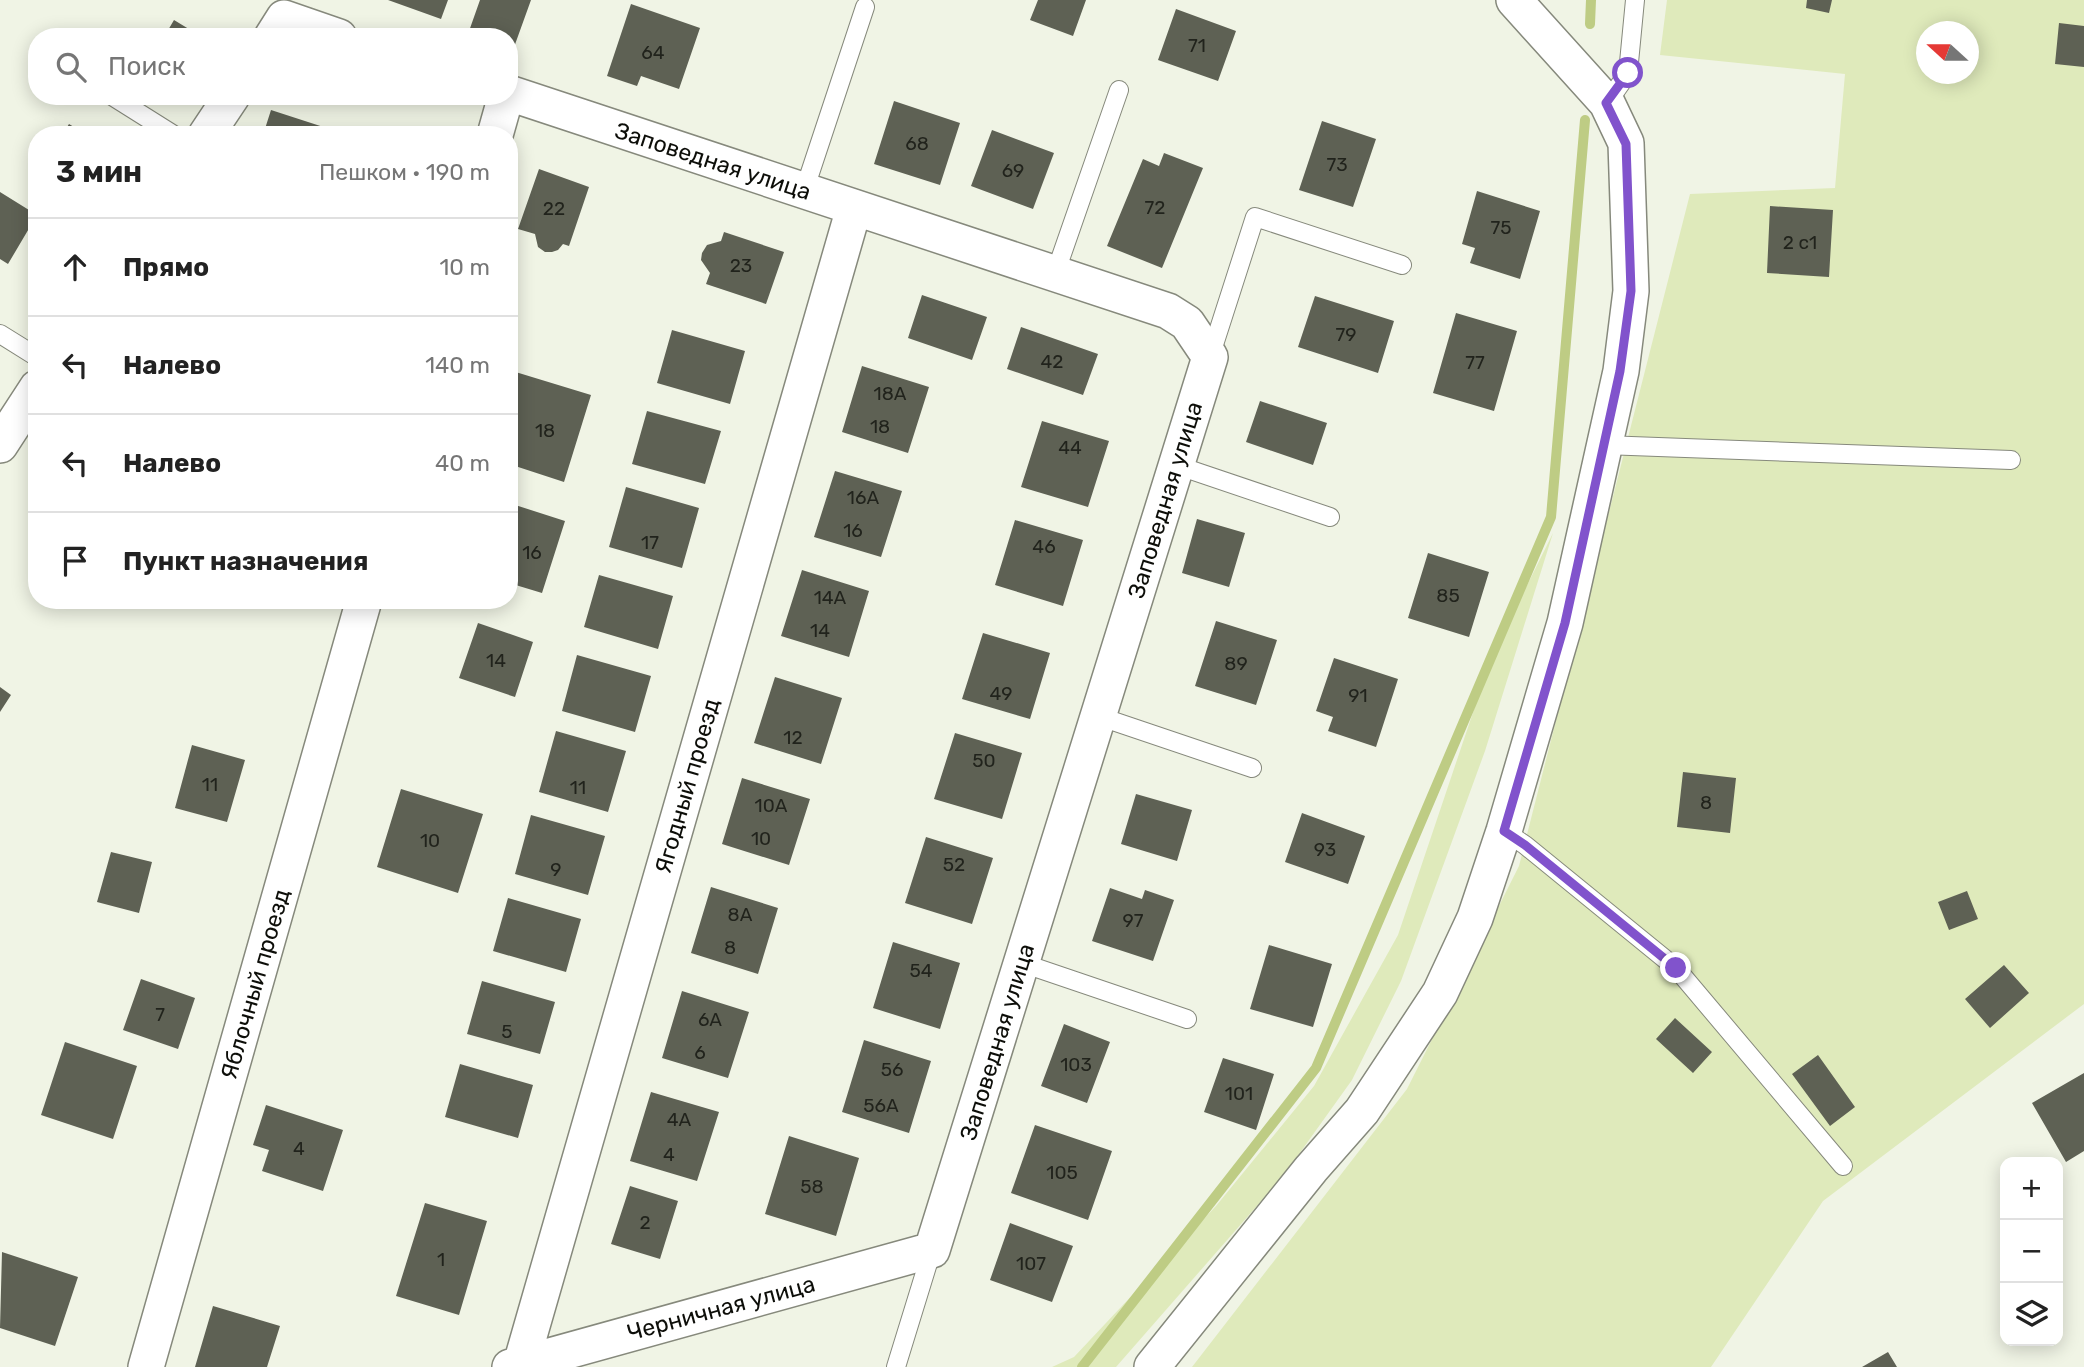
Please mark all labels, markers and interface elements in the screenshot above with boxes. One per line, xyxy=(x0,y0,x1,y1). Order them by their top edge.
north arrow xyxy=(1916,21,1979,84)
search box xyxy=(28,28,518,105)
house number: 71 xyxy=(1188,34,1206,57)
house number: 64 xyxy=(641,41,665,64)
icon: search xyxy=(52,48,90,86)
text: Поиск xyxy=(108,51,186,82)
route start xyxy=(1612,57,1643,88)
street label: Заповедная улица xyxy=(611,116,815,206)
house number: 68 xyxy=(905,132,929,155)
house number: 73 xyxy=(1326,153,1348,176)
text: 3 мин xyxy=(56,154,142,190)
text: Пешком · 190 m xyxy=(319,158,490,186)
house number: 69 xyxy=(1002,159,1024,182)
house number: 72 xyxy=(1145,196,1165,219)
house number: 22 xyxy=(543,197,565,220)
house number: 75 xyxy=(1490,216,1512,239)
house number: 2 с1 xyxy=(1783,231,1817,254)
icon: ahead xyxy=(56,248,94,286)
text: Прямо xyxy=(123,252,209,283)
text: 10 m xyxy=(439,253,490,281)
house number: 23 xyxy=(730,254,752,277)
house number: 79 xyxy=(1335,323,1357,346)
icon: left xyxy=(56,346,94,384)
text: Налево xyxy=(123,350,221,381)
house number: 42 xyxy=(1041,350,1063,373)
text: 140 m xyxy=(425,351,490,379)
house number: 77 xyxy=(1465,351,1485,374)
house number: 18А xyxy=(874,382,907,405)
street label: Заповедная улица xyxy=(1122,398,1208,602)
house number: 18 xyxy=(870,415,890,438)
house number: 18 xyxy=(535,419,555,442)
house number: 44 xyxy=(1058,436,1082,459)
icon: left xyxy=(56,444,94,482)
text: Налево xyxy=(123,448,221,479)
text: 40 m xyxy=(435,449,490,477)
house number: 16А xyxy=(847,486,879,509)
house number: 16 xyxy=(843,519,863,542)
house number: 17 xyxy=(641,531,659,554)
house number: 46 xyxy=(1032,535,1056,558)
house number: 16 xyxy=(522,541,542,564)
icon: arrive xyxy=(56,542,94,580)
text: Пункт назначения xyxy=(123,546,368,577)
house number: 85 xyxy=(1436,584,1460,607)
house number: 14А xyxy=(814,586,847,609)
house number: 14 xyxy=(810,619,830,642)
house number: 14 xyxy=(486,649,506,672)
house number: 89 xyxy=(1224,652,1248,675)
house number: 49 xyxy=(990,682,1012,705)
house number: 91 xyxy=(1348,684,1368,707)
street label: Ягодный проезд xyxy=(649,695,725,877)
house number: 12 xyxy=(783,726,803,749)
house number: 50 xyxy=(972,749,996,772)
house number: 11 xyxy=(202,773,218,796)
house number: 11 xyxy=(570,776,586,799)
house number: 8 xyxy=(1700,791,1712,814)
house number: 10А xyxy=(755,794,788,817)
house number: 10 xyxy=(751,827,771,850)
house number: 10 xyxy=(420,829,440,852)
house number: 93 xyxy=(1314,838,1336,861)
house number: 52 xyxy=(943,853,965,876)
house number: 9 xyxy=(550,858,562,881)
street label: Яблочный проезд xyxy=(214,885,296,1082)
house number: 8А xyxy=(728,903,753,926)
house number: 97 xyxy=(1122,909,1144,932)
house number: 8 xyxy=(724,936,736,959)
street label: Заповедная улица xyxy=(954,940,1040,1144)
route end xyxy=(1660,952,1691,983)
house number: 54 xyxy=(909,959,933,982)
house number: 7 xyxy=(155,1003,165,1026)
house number: 6А xyxy=(698,1008,722,1031)
house number: 5 xyxy=(501,1020,513,1043)
house number: 6 xyxy=(694,1041,706,1064)
house number: 103 xyxy=(1060,1053,1092,1076)
house number: 56 xyxy=(881,1058,903,1081)
house number: 101 xyxy=(1225,1082,1253,1105)
house number: 56А xyxy=(863,1094,899,1117)
house number: 4А xyxy=(667,1108,692,1131)
house number: 4 xyxy=(293,1137,305,1160)
house number: 4 xyxy=(663,1143,675,1166)
map controls xyxy=(2000,1157,2063,1346)
button: + xyxy=(2000,1157,2063,1220)
house number: 105 xyxy=(1046,1161,1078,1184)
house number: 58 xyxy=(800,1175,824,1198)
house number: 2 xyxy=(639,1211,651,1234)
button: − xyxy=(2000,1220,2063,1283)
house number: 1 xyxy=(437,1248,445,1271)
house number: 107 xyxy=(1016,1252,1046,1275)
street label: Черничная улица xyxy=(624,1269,818,1347)
button: layers xyxy=(2000,1283,2063,1346)

